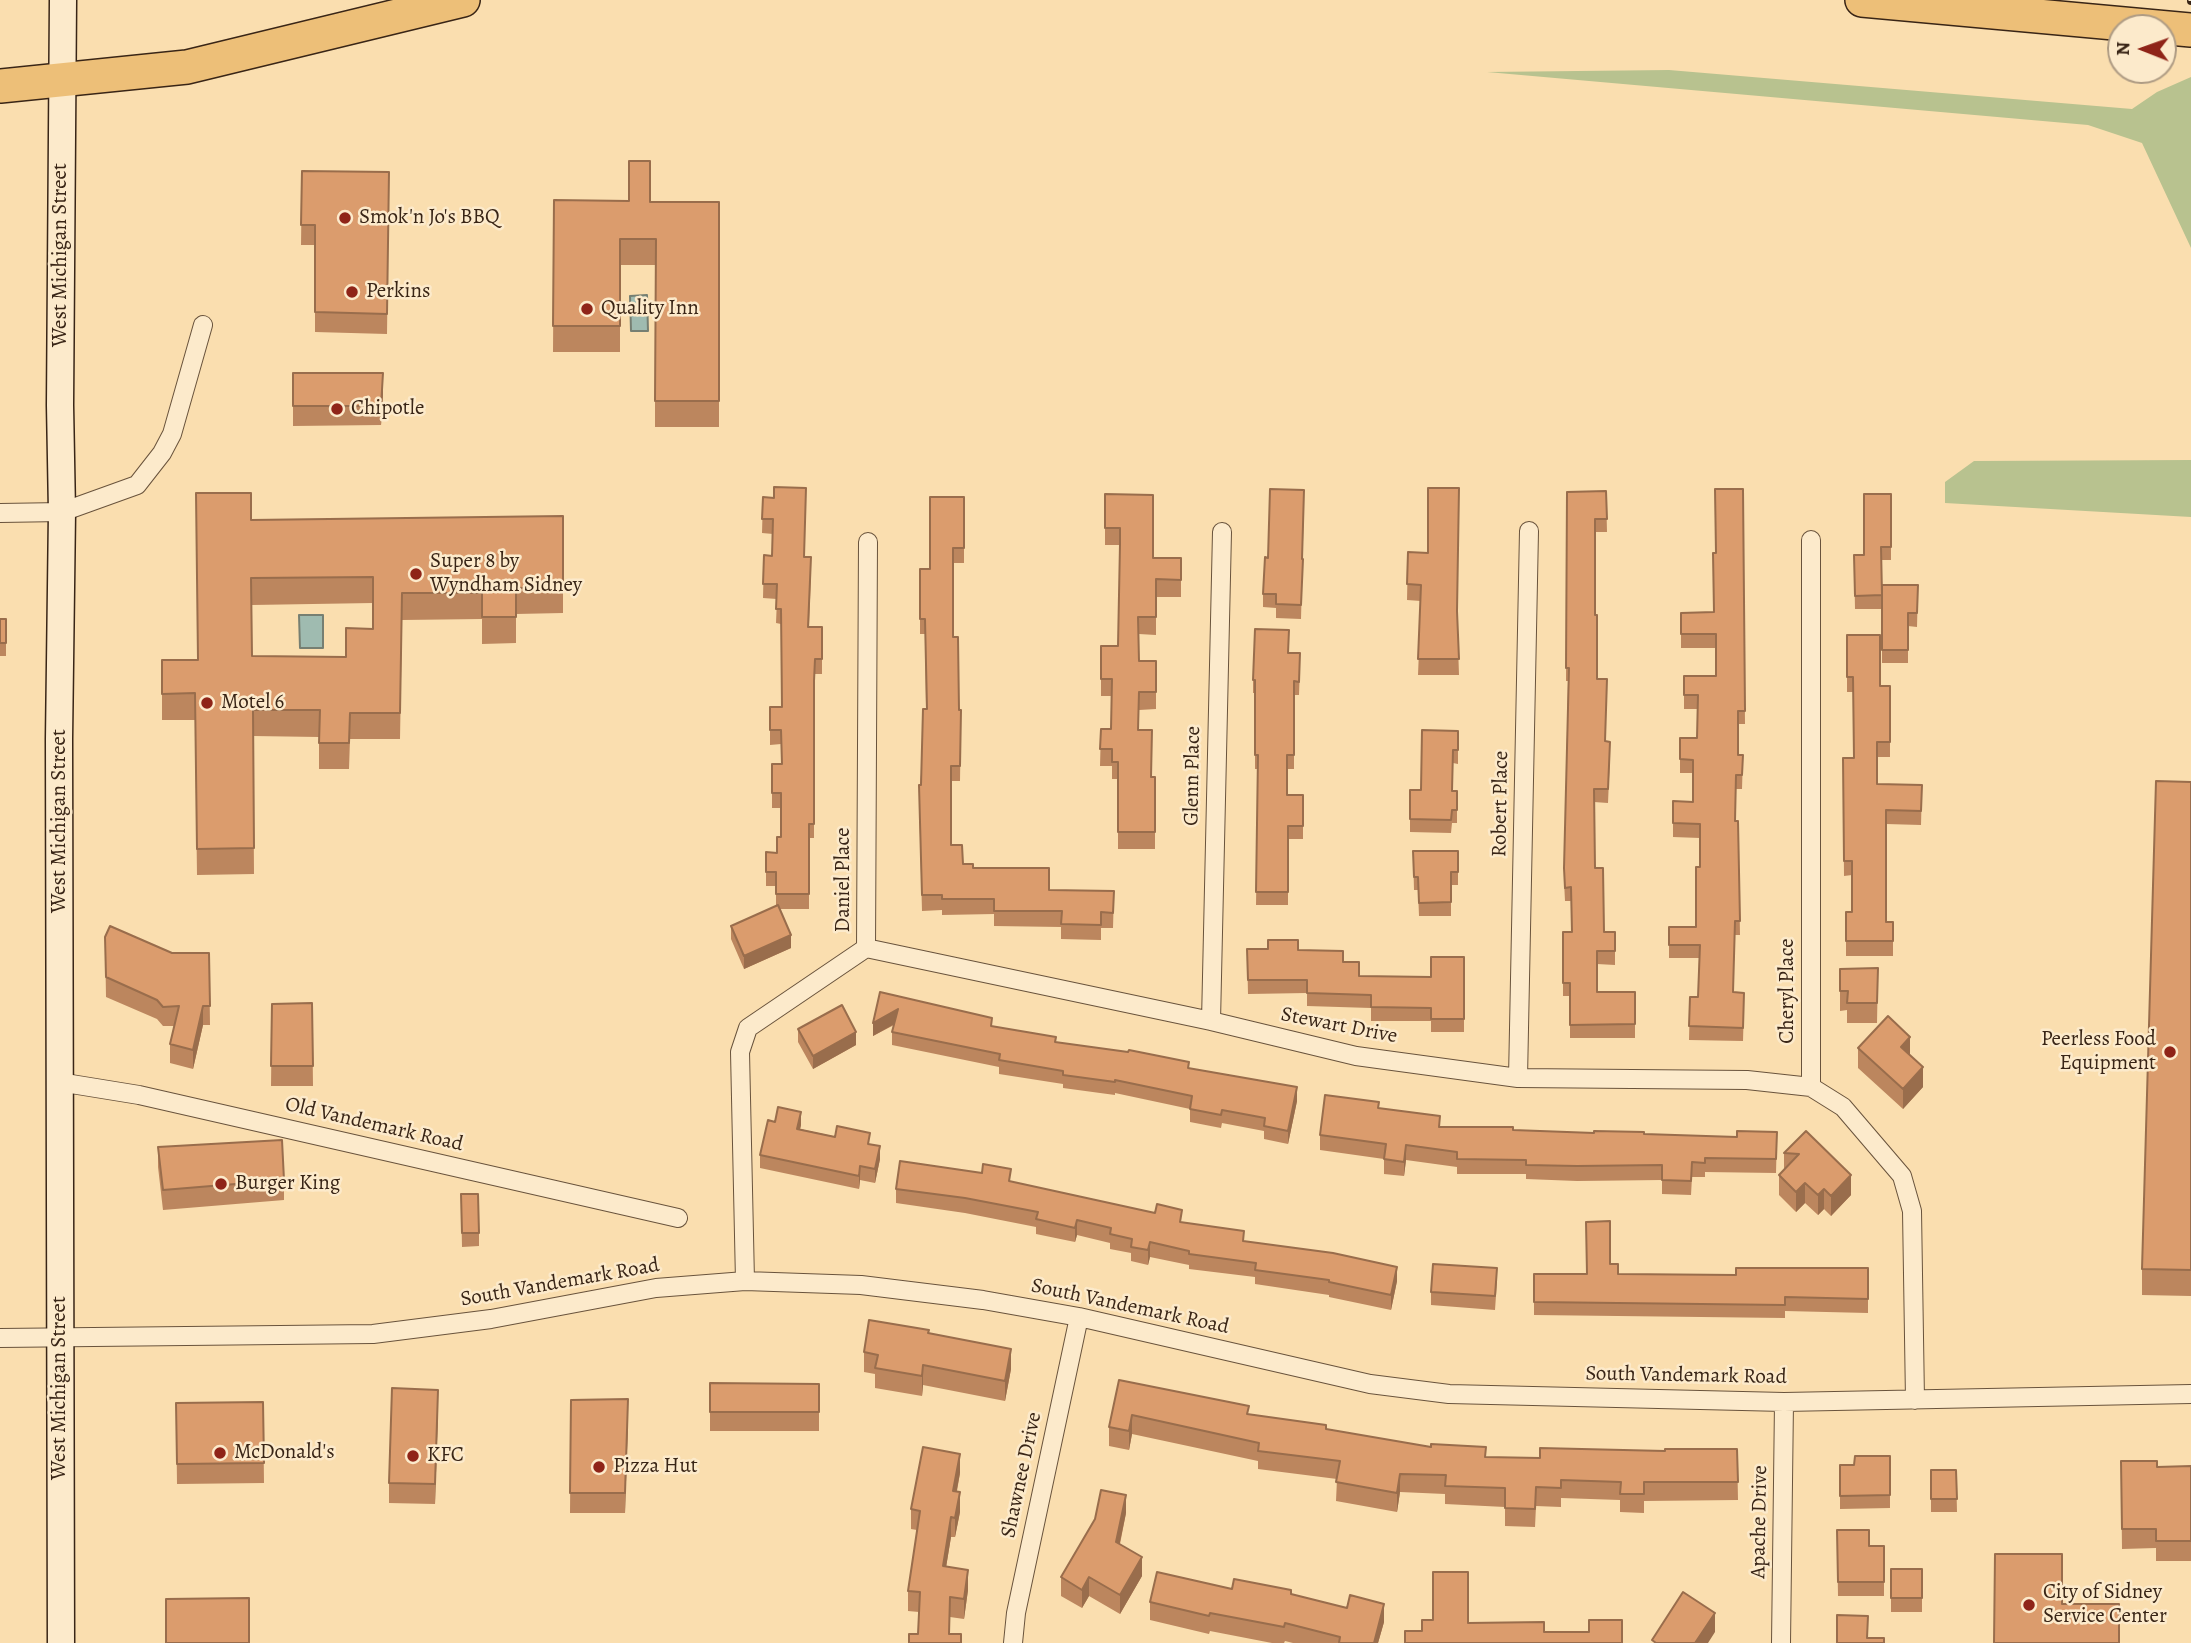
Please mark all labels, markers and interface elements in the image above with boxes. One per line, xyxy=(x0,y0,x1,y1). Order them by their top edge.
north arrow xyxy=(2107,14,2177,84)
text: N xyxy=(2110,42,2136,56)
street label: West Michigan Street xyxy=(48,163,74,347)
place label: Smok'n Jo's BBQ xyxy=(359,205,500,231)
marker: Smok'n Jo's BBQ xyxy=(337,210,353,226)
place label: Perkins xyxy=(366,279,430,305)
marker: Perkins xyxy=(344,284,360,300)
place label: Quality Inn xyxy=(601,296,699,322)
marker: Quality Inn xyxy=(579,301,595,317)
place label: Chipotle xyxy=(351,396,424,422)
marker: Chipotle xyxy=(329,401,345,417)
place label: Super 8 by Wyndham Sidney xyxy=(430,549,582,599)
marker: Super 8 by Wyndham Sidney xyxy=(408,566,424,582)
place label: Motel 6 xyxy=(221,690,284,716)
marker: Motel 6 xyxy=(199,695,215,711)
street label: Glenn Place xyxy=(1180,726,1206,826)
street label: West Michigan Street xyxy=(47,729,73,913)
street label: Robert Place xyxy=(1487,751,1515,857)
street label: Daniel Place xyxy=(831,827,857,933)
street label: Cheryl Place xyxy=(1775,938,1801,1044)
street label: Stewart Drive xyxy=(1279,1002,1399,1050)
place label: Peerless Food Equipment xyxy=(2041,1027,2156,1077)
marker: Peerless Food Equipment xyxy=(2162,1044,2178,1060)
street label: Old Vandemark Road xyxy=(283,1092,465,1158)
place label: Burger King xyxy=(235,1171,340,1197)
marker: Burger King xyxy=(213,1176,229,1192)
street label: South Vandemark Road xyxy=(459,1253,661,1313)
street label: South Vandemark Road xyxy=(1029,1274,1231,1340)
street label: West Michigan Street xyxy=(47,1296,73,1480)
street label: South Vandemark Road xyxy=(1585,1362,1787,1390)
street label: Shawnee Drive xyxy=(996,1410,1048,1540)
place label: McDonald's xyxy=(234,1440,335,1466)
place label: KFC xyxy=(427,1443,464,1469)
marker: McDonald's xyxy=(212,1445,228,1461)
marker: KFC xyxy=(405,1448,421,1464)
place label: Pizza Hut xyxy=(613,1454,698,1480)
marker: Pizza Hut xyxy=(591,1459,607,1475)
street label: Apache Drive xyxy=(1746,1465,1774,1579)
place label: City of Sidney Service Center xyxy=(2043,1580,2167,1630)
marker: City of Sidney Service Center xyxy=(2021,1597,2037,1613)

